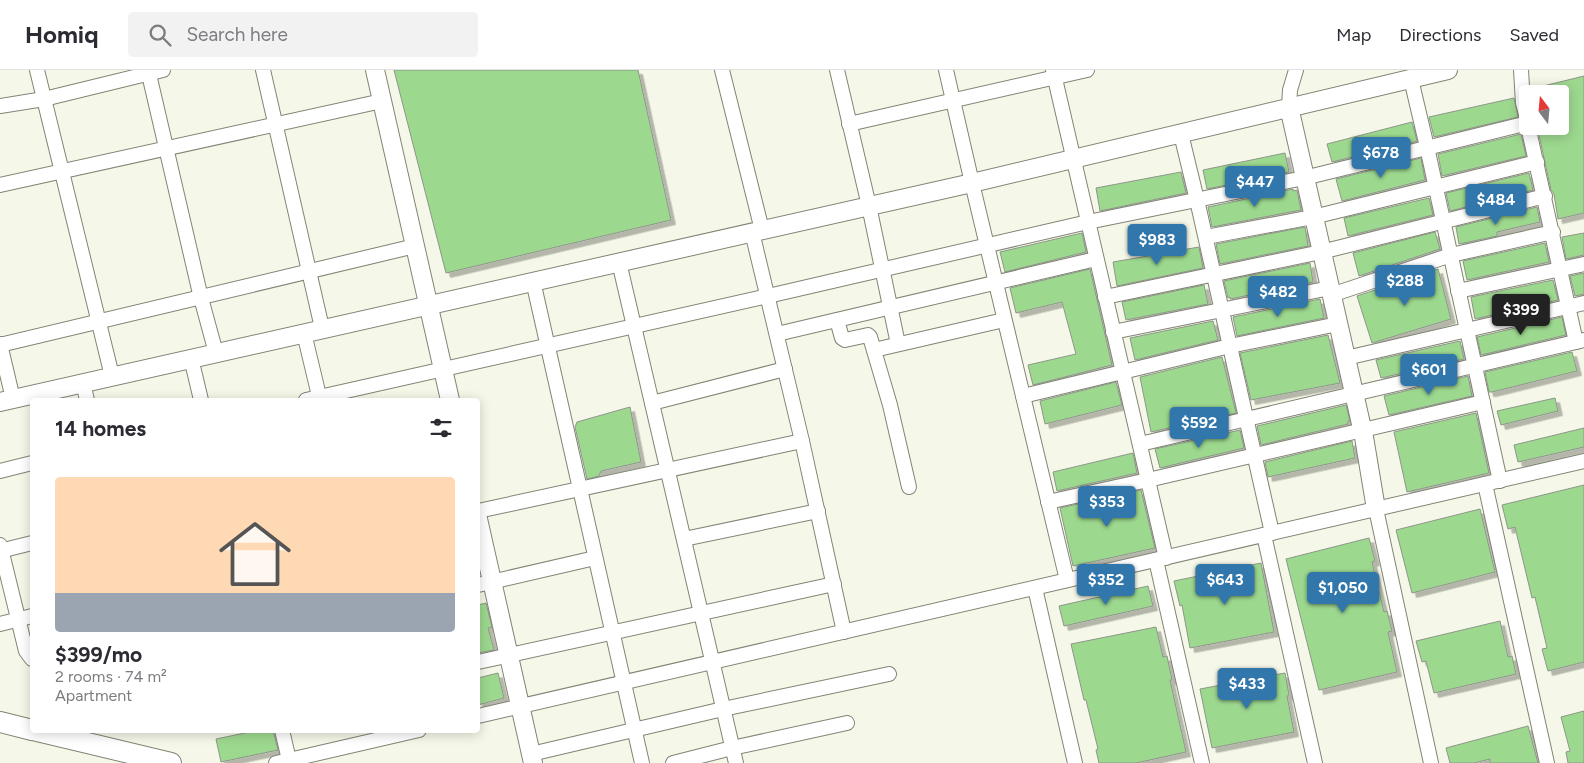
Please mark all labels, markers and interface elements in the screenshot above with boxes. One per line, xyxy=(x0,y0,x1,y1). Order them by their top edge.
search box xyxy=(128,12,478,57)
text: Homiq xyxy=(25,20,98,49)
icon: search xyxy=(146,21,174,49)
text: Search here xyxy=(186,23,288,46)
text: Map xyxy=(1336,24,1371,46)
text: Directions xyxy=(1399,24,1481,46)
text: Saved xyxy=(1509,24,1559,46)
north arrow xyxy=(1519,85,1569,135)
map controls xyxy=(1519,85,1569,135)
pin: $678 xyxy=(1351,136,1411,179)
text: $678 xyxy=(1363,143,1399,162)
pin: $447 xyxy=(1225,166,1285,208)
text: $447 xyxy=(1236,172,1274,191)
pin: $484 xyxy=(1466,184,1526,226)
text: $484 xyxy=(1477,190,1515,209)
pin: $983 xyxy=(1127,224,1187,266)
text: $983 xyxy=(1139,230,1175,249)
pin: $288 xyxy=(1375,264,1435,307)
text: $288 xyxy=(1386,271,1424,290)
pin: $482 xyxy=(1248,276,1308,318)
text: $482 xyxy=(1259,282,1297,301)
pin: $399 xyxy=(1491,294,1551,336)
text: $399 xyxy=(1503,300,1539,319)
pin: $601 xyxy=(1399,354,1459,396)
text: $601 xyxy=(1411,360,1447,379)
pin: $592 xyxy=(1169,406,1229,449)
text: $592 xyxy=(1181,413,1217,432)
icon: filters xyxy=(427,414,455,442)
text: 14 homes xyxy=(55,416,146,441)
pin: $353 xyxy=(1077,486,1137,528)
text: $353 xyxy=(1089,492,1125,511)
icon: home xyxy=(210,509,300,599)
pin: $352 xyxy=(1076,564,1136,606)
pin: $643 xyxy=(1195,564,1255,606)
text: $352 xyxy=(1088,570,1124,589)
text: $643 xyxy=(1206,570,1244,589)
pin: $1,050 xyxy=(1302,572,1384,614)
text: $1,050 xyxy=(1318,578,1368,597)
text: $399/mo xyxy=(55,642,142,667)
text: 2 rooms · 74 m² xyxy=(55,667,167,686)
pin: $433 xyxy=(1217,668,1277,710)
text: $433 xyxy=(1229,674,1265,693)
text: Apartment xyxy=(55,686,132,705)

